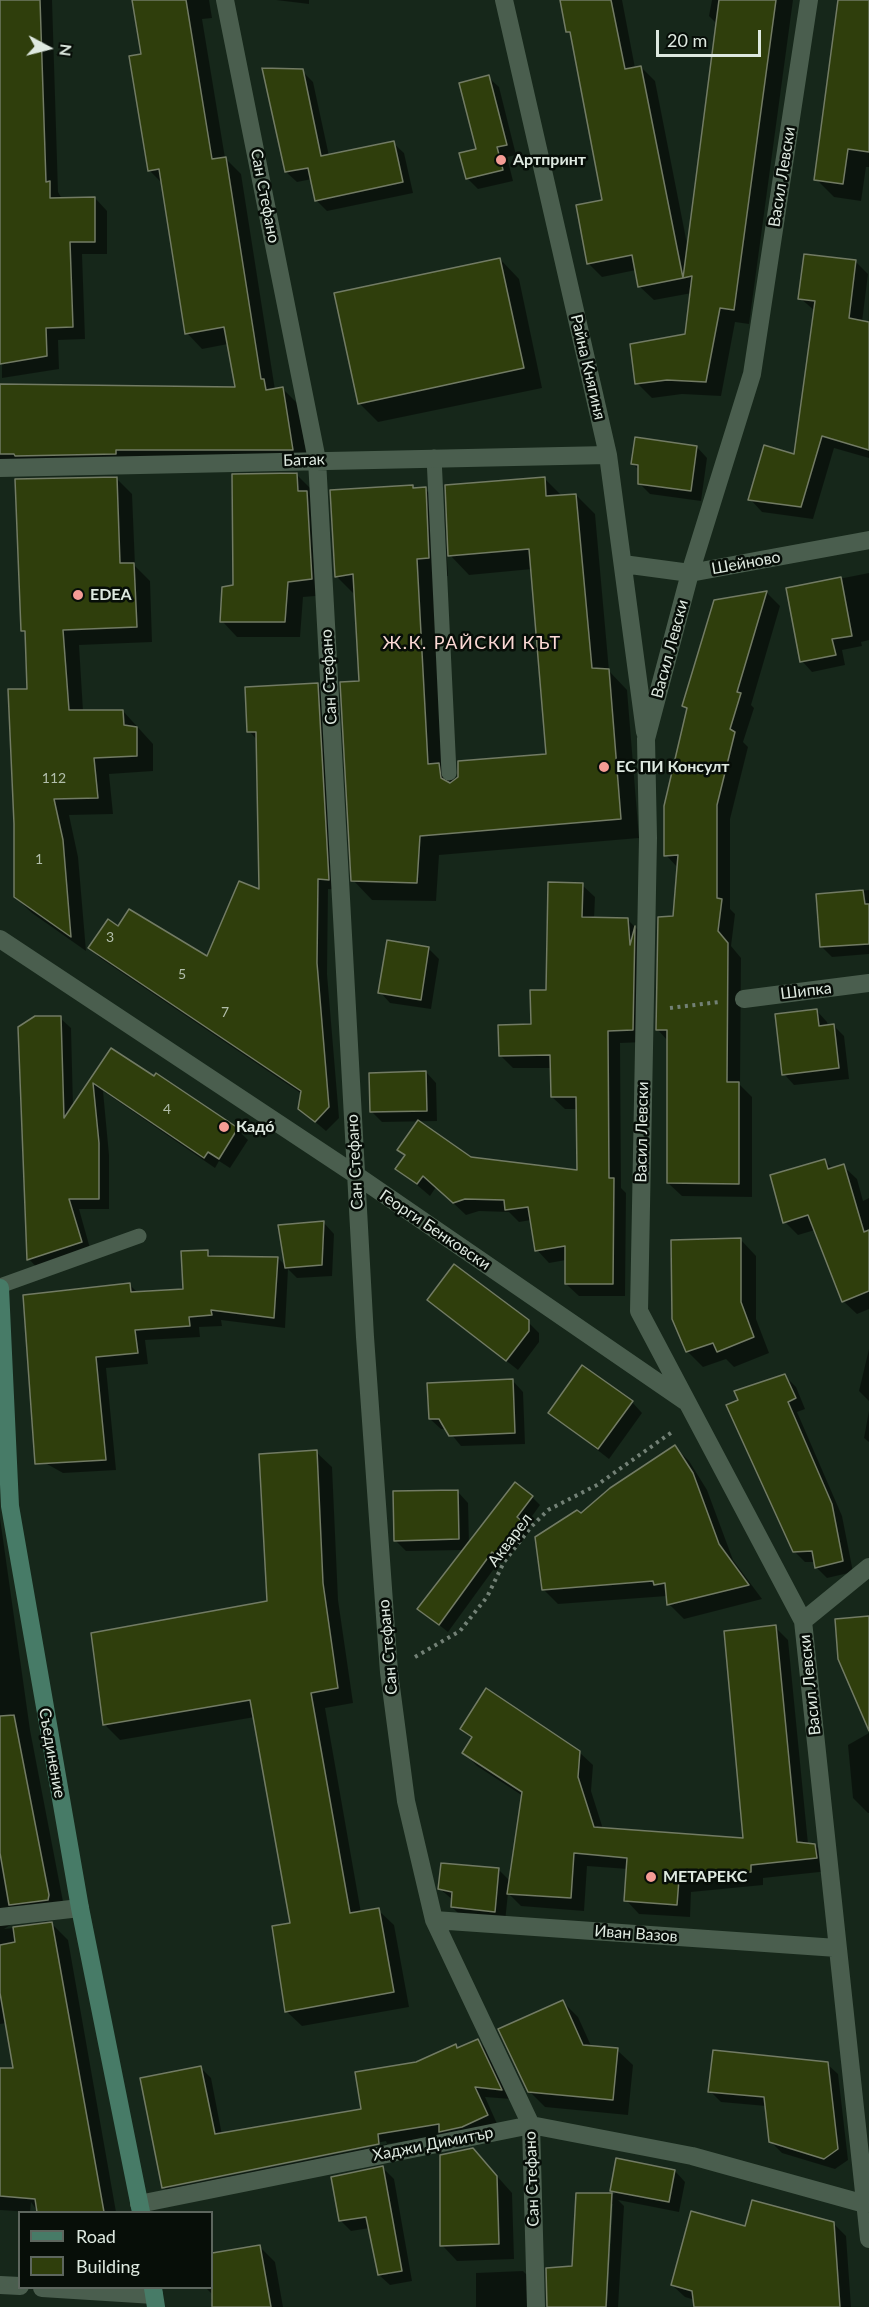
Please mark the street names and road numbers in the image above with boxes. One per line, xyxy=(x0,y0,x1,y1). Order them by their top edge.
street label: Васил Левски xyxy=(765,125,799,229)
street label: Сан Стефано xyxy=(246,147,284,245)
street label: Райна Княгиня xyxy=(567,312,609,422)
street label: Батак xyxy=(283,450,325,470)
street label: Шейново xyxy=(710,547,782,579)
street label: Васил Левски xyxy=(648,598,692,700)
street label: Сан Стефано xyxy=(317,629,341,725)
street label: Шипка xyxy=(779,978,833,1004)
street label: Васил Левски xyxy=(632,1081,652,1183)
street label: Сан Стефано xyxy=(343,1114,367,1210)
street label: Георги Бенковски xyxy=(376,1186,494,1274)
street label: Акварел xyxy=(484,1510,536,1570)
street label: Сан Стефано xyxy=(374,1599,402,1695)
street label: Васил Левски xyxy=(795,1634,825,1736)
street label: Съединение xyxy=(35,1706,69,1800)
street label: Иван Вазов xyxy=(594,1922,678,1946)
street label: Хаджи Димитър xyxy=(371,2123,495,2165)
street label: Сан Стефано xyxy=(521,2131,543,2227)

